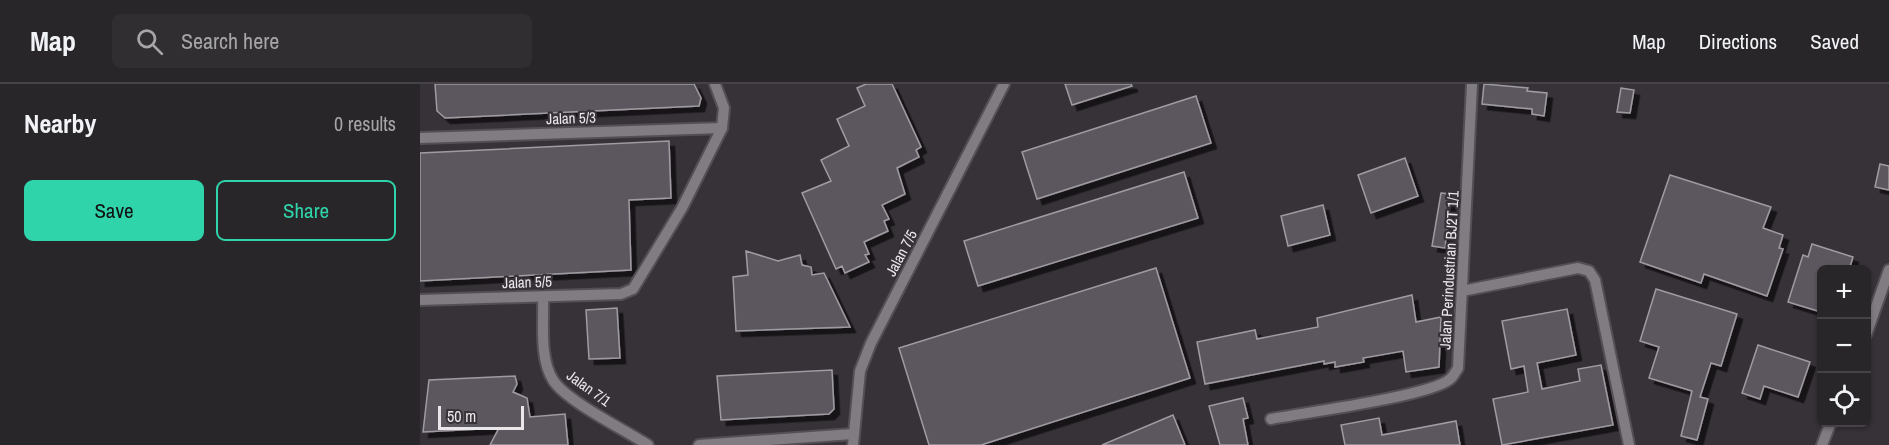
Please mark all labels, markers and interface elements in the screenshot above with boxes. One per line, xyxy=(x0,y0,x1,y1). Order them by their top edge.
search box xyxy=(112,14,532,68)
text: Map xyxy=(30,22,76,60)
icon: search xyxy=(133,25,166,58)
text: Search here xyxy=(181,26,279,56)
text: Map xyxy=(1632,27,1666,56)
text: Directions xyxy=(1699,27,1777,56)
text: Saved xyxy=(1810,27,1859,56)
text: Nearby xyxy=(24,106,96,141)
street label: Jalan 5/3 xyxy=(546,107,596,129)
text: 0 results xyxy=(334,110,396,137)
button: Save xyxy=(24,180,204,241)
button: Share xyxy=(216,180,396,241)
street label: Jalan Perindustrian BJ2T 1/1 xyxy=(1434,190,1464,350)
street label: Jalan 7/5 xyxy=(880,226,922,280)
map controls xyxy=(1817,265,1871,427)
button: + xyxy=(1817,265,1871,319)
street label: Jalan 5/5 xyxy=(502,271,552,293)
button: − xyxy=(1817,319,1871,373)
street label: Jalan 7/1 xyxy=(563,365,615,411)
button: locate xyxy=(1817,373,1871,427)
scale bar xyxy=(438,403,524,430)
text: 50 m xyxy=(447,405,476,427)

